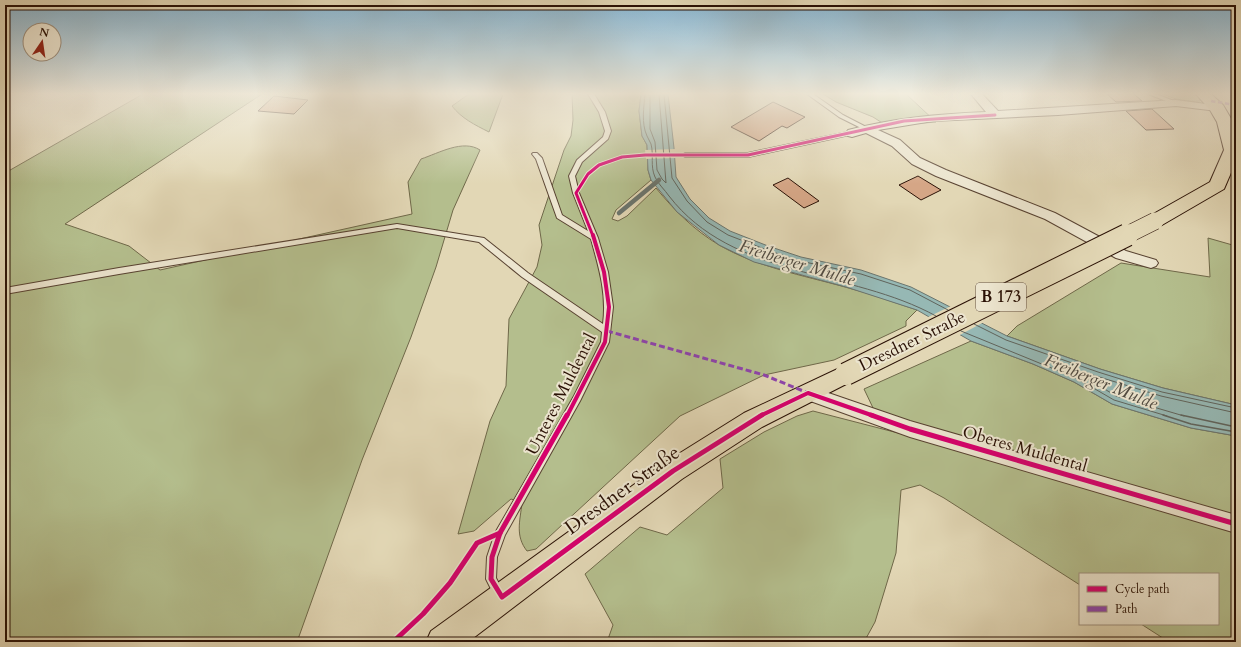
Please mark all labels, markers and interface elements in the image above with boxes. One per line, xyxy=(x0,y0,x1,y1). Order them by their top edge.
north arrow xyxy=(22,22,62,62)
text: N xyxy=(38,24,51,41)
water label: Freiberger Mulde xyxy=(736,233,859,293)
road number: B 173 xyxy=(976,283,1026,311)
street label: Dresdner Straße xyxy=(855,305,969,377)
street label: Unteres Muldental xyxy=(520,329,602,459)
water label: Freiberger Mulde xyxy=(1041,348,1162,416)
street label: Oberes Muldental xyxy=(960,420,1091,478)
street label: Dresdner Straße xyxy=(559,439,685,541)
legend xyxy=(1079,573,1219,625)
text: Cycle path xyxy=(1115,581,1170,597)
text: Path xyxy=(1115,601,1138,617)

